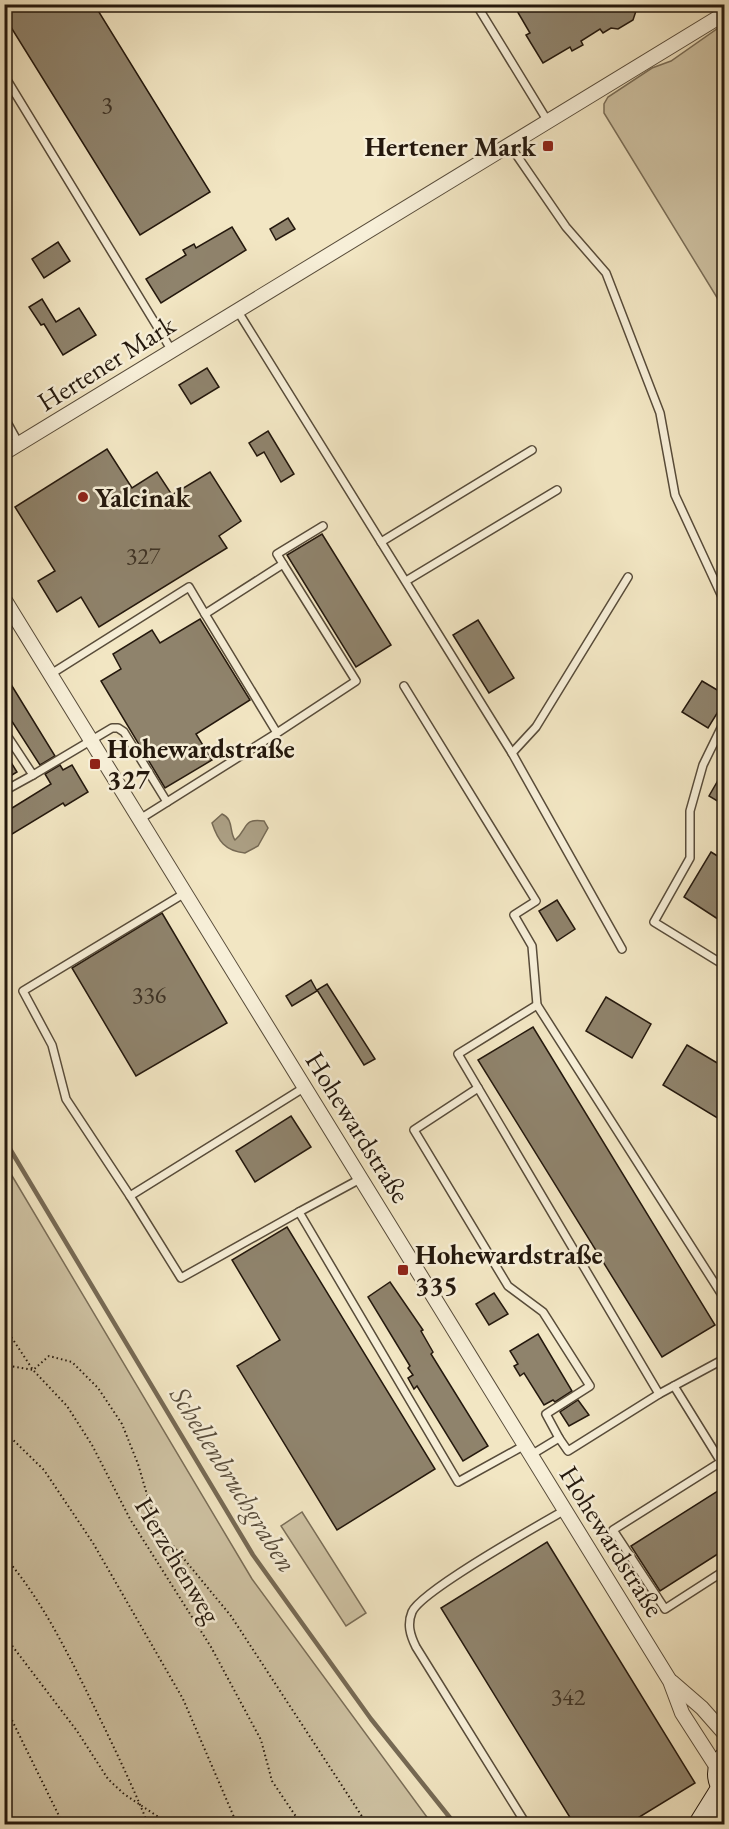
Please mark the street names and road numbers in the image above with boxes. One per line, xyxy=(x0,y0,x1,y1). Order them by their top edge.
street label: Hertener Mark xyxy=(31,307,182,419)
street label: Hohewardstraße xyxy=(298,1045,418,1209)
street label: Hohewardstraße xyxy=(552,1459,672,1623)
street label: Herzchenweg xyxy=(127,1491,229,1630)

